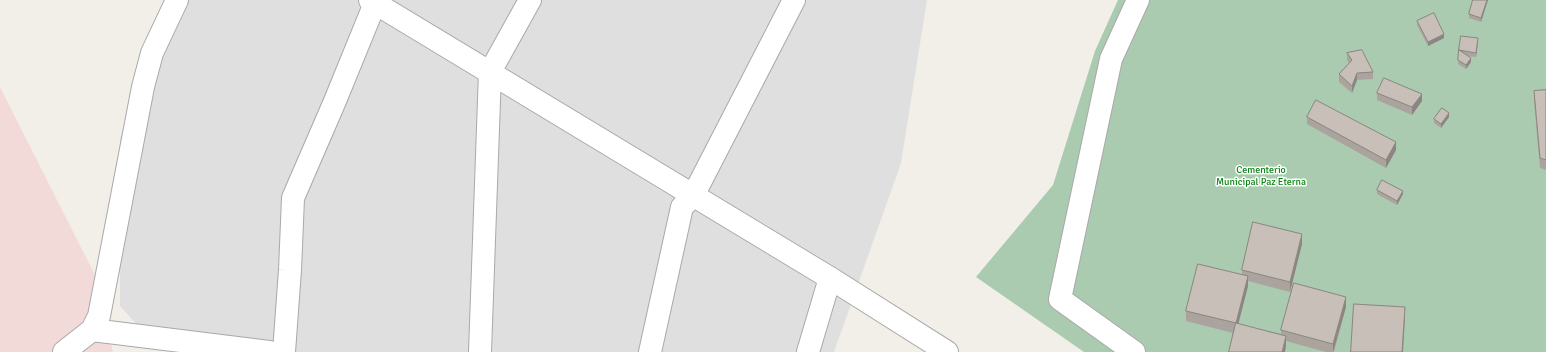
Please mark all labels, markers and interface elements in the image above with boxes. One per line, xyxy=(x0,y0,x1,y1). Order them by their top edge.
park label: Cementerio Municipal Paz Eterna xyxy=(1216,164,1306,188)

